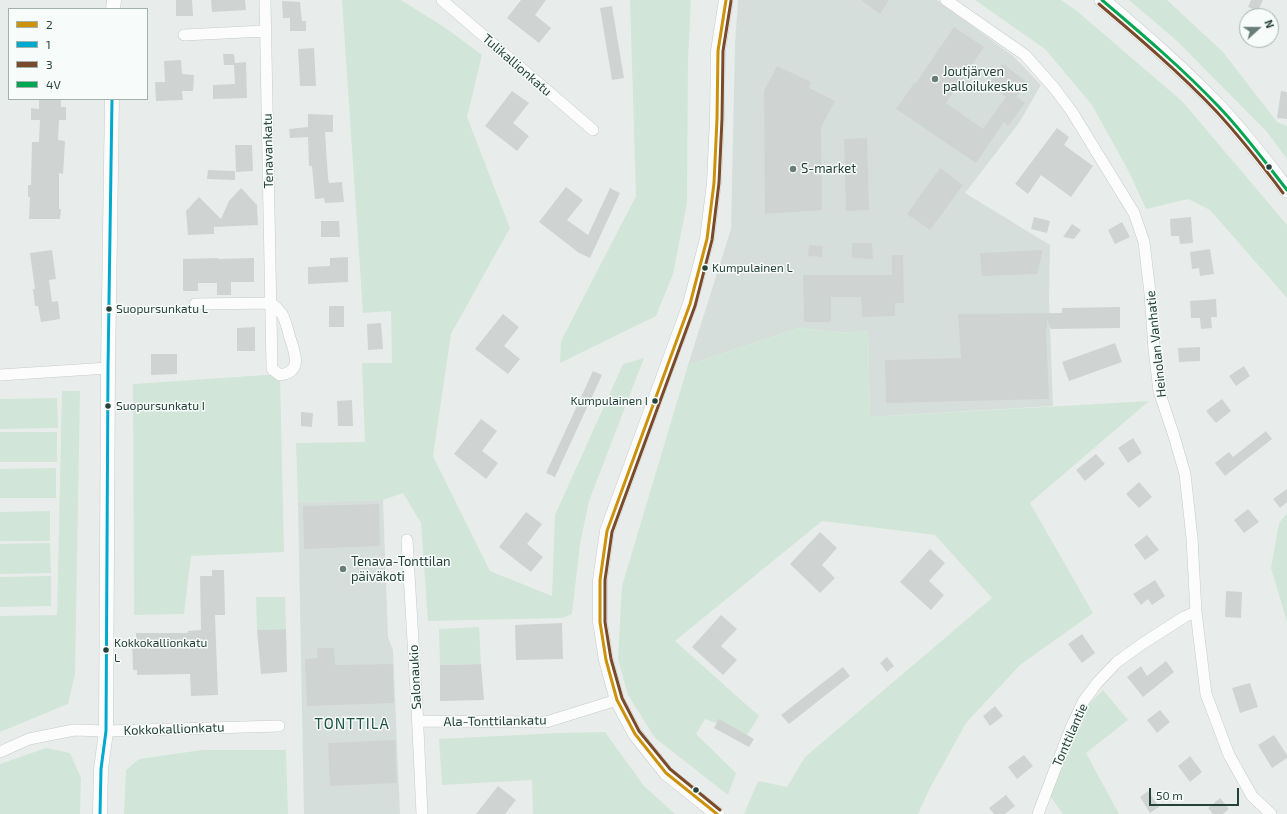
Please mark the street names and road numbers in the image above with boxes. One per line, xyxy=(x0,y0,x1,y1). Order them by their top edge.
street label: Tulikallionkatu xyxy=(479,31,555,99)
street label: Tenavankatu xyxy=(260,113,276,189)
street label: Heinolan Vanhatie xyxy=(1143,290,1169,398)
street label: Salonaukio xyxy=(406,644,424,710)
street label: Tonttilantie xyxy=(1049,701,1091,769)
street label: Ala-Tonttilankatu xyxy=(443,712,547,730)
street label: Kokkokallionkatu xyxy=(123,719,225,739)

